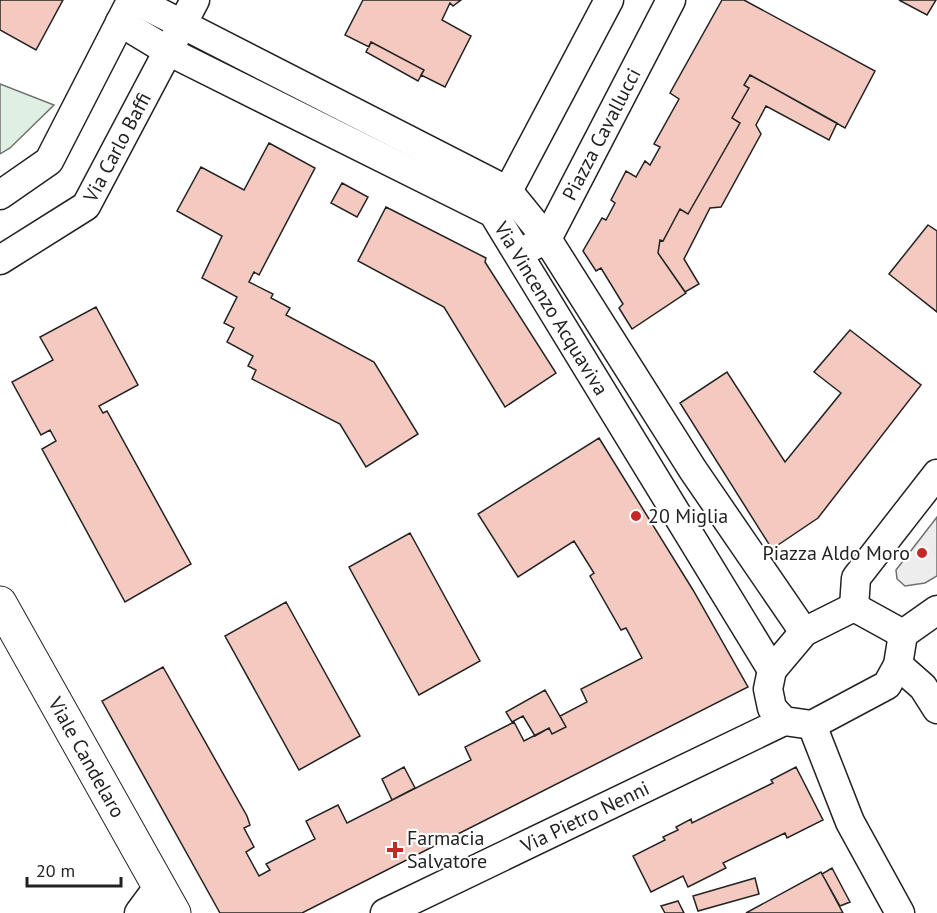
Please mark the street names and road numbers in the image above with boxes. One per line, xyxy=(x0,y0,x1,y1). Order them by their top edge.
street label: Piazza Cavallucci xyxy=(556,64,646,205)
street label: Via Carlo Baffi xyxy=(77,88,157,208)
street label: Via Vincenzo Acquaviva xyxy=(488,216,614,400)
street label: Viale Candelaro xyxy=(42,692,131,822)
street label: Via Pietro Nenni xyxy=(516,775,653,859)

